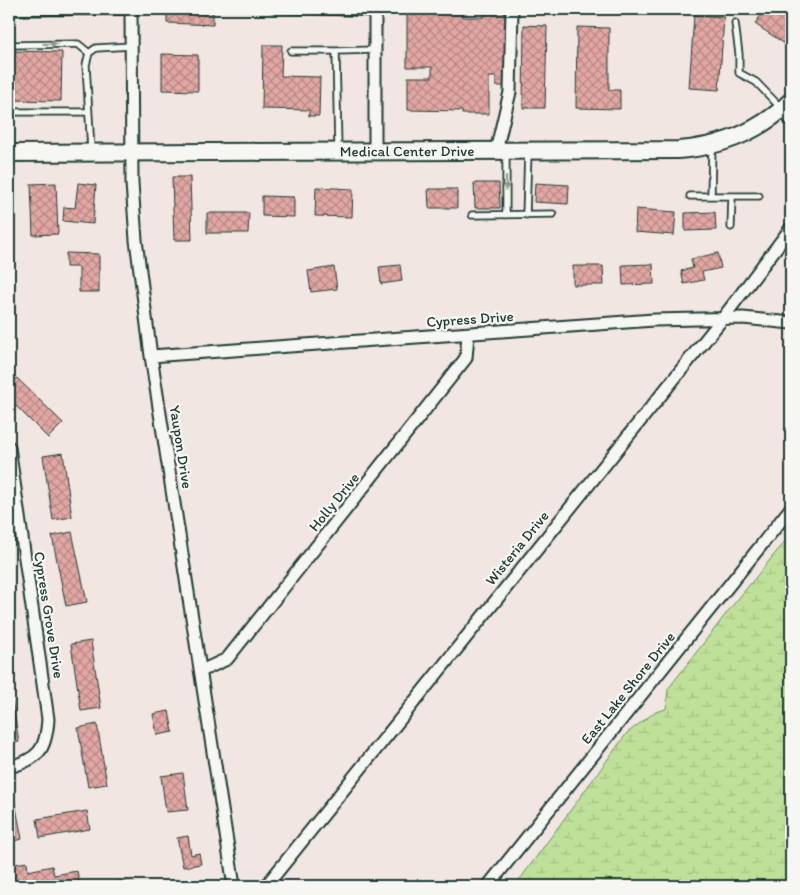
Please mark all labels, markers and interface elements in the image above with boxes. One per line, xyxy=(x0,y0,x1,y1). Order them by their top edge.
one-way arrow xyxy=(42,40,58,48)
street label: Medical Center Drive xyxy=(340,142,474,161)
one-way arrow xyxy=(502,176,510,192)
street label: Cypress Drive xyxy=(426,307,514,331)
street label: Yaupon Drive xyxy=(166,404,196,490)
street label: Holly Drive xyxy=(305,469,363,535)
street label: Wisteria Drive xyxy=(481,507,553,589)
street label: Cypress Grove Drive xyxy=(30,550,68,680)
street label: East Lake Shore Drive xyxy=(577,628,679,748)

